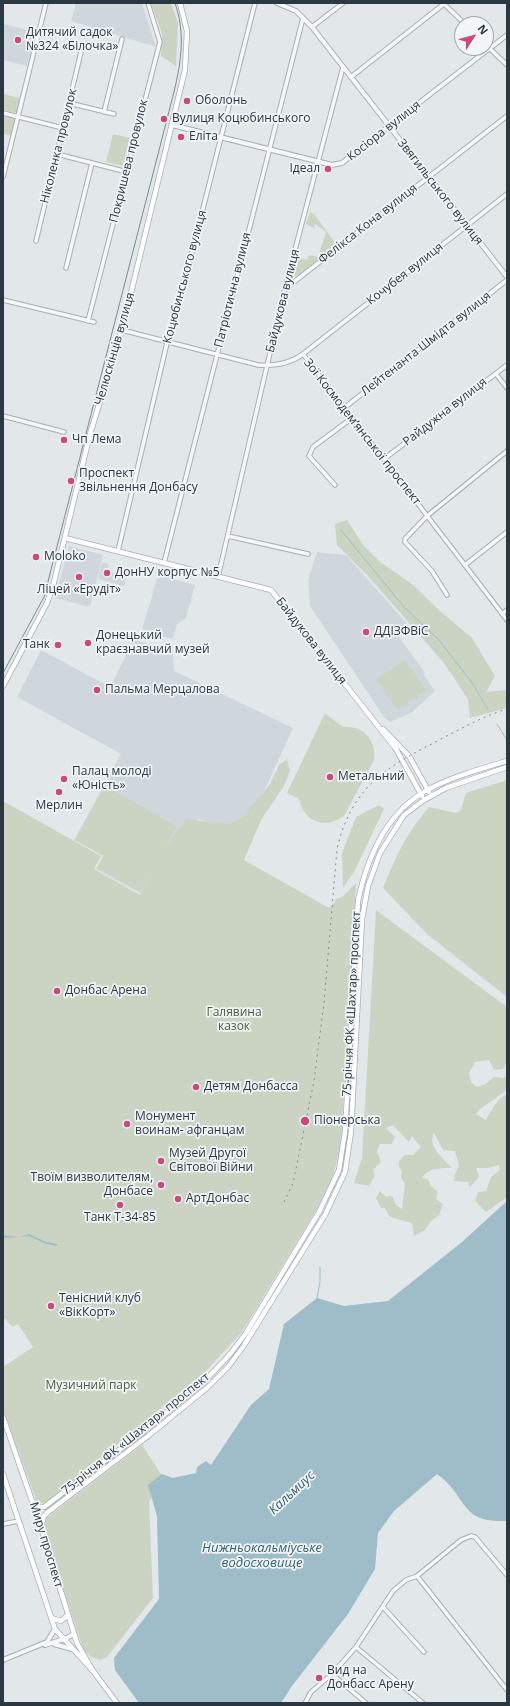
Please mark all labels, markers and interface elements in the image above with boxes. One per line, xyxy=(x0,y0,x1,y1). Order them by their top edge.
north arrow xyxy=(454,16,494,56)
text: N xyxy=(475,21,492,37)
place label: Дитячий садок №324 «Білочка» xyxy=(26,26,118,54)
marker: Дитячий садок №324 «Білочка» xyxy=(13,35,23,45)
street label: Ніколенка провулок xyxy=(38,87,80,205)
place label: Оболонь xyxy=(195,94,247,108)
marker: Оболонь xyxy=(182,96,192,106)
street label: Покришева провулок xyxy=(107,98,151,224)
street label: Косіора вулиця xyxy=(344,98,424,164)
place label: Вулиця Коцюбинського xyxy=(172,112,311,126)
marker: Вулиця Коцюбинського xyxy=(159,114,169,124)
place label: Еліта xyxy=(189,130,218,144)
marker: Еліта xyxy=(176,132,186,142)
street label: Звягильського вулиця xyxy=(394,136,486,248)
place label: Ідеал xyxy=(289,162,320,176)
marker: Ідеал xyxy=(323,164,333,174)
street label: Фелікса Кона вулиця xyxy=(316,181,420,267)
street label: Коцюбинського вулиця xyxy=(160,209,210,345)
street label: Патріотична вулиця xyxy=(212,231,254,349)
street label: Кочубея вулиця xyxy=(364,240,446,308)
street label: Байдукова вулиця xyxy=(263,248,303,354)
street label: Лейтенанта Шмідта вулиця xyxy=(358,289,494,399)
street label: Челюскінців вулиця xyxy=(92,291,138,407)
street label: Зої Космодем’янської проспект xyxy=(300,356,424,508)
street label: Райдужна вулиця xyxy=(400,375,490,449)
place label: Чп Лема xyxy=(72,433,122,447)
marker: Чп Лема xyxy=(59,435,69,445)
place label: Проспект Звільнення Донбасу xyxy=(79,467,198,495)
marker: Проспект Звільнення Донбасу xyxy=(66,476,76,486)
place label: Moloko xyxy=(44,550,86,564)
marker: Moloko xyxy=(31,552,41,562)
place label: ДонНУ корпус №5 xyxy=(115,566,220,580)
marker: ДонНУ корпус №5 xyxy=(102,568,112,578)
marker: Ліцей «Ерудіт» xyxy=(74,572,84,582)
place label: Ліцей «Ерудіт» xyxy=(37,583,121,597)
street label: Байдукова вулиця xyxy=(273,595,349,687)
place label: ДДІЗФВіС xyxy=(374,625,429,639)
marker: ДДІЗФВіС xyxy=(361,627,371,637)
place label: Донецький краєзнавчий музей xyxy=(96,629,210,657)
place label: Танк xyxy=(23,638,50,652)
marker: Донецький краєзнавчий музей xyxy=(83,638,93,648)
marker: Танк xyxy=(53,640,63,650)
place label: Пальма Мерцалова xyxy=(105,683,220,697)
marker: Пальма Мерцалова xyxy=(92,685,102,695)
place label: Палац молоді «Юність» xyxy=(72,765,152,793)
place label: Метальний xyxy=(338,770,405,784)
marker: Метальний xyxy=(325,772,335,782)
marker: Палац молоді «Юність» xyxy=(59,774,69,784)
marker: Мерлин xyxy=(54,787,64,797)
place label: Мерлин xyxy=(36,799,82,813)
street label: 75-річчя ФК «Шахтар» проспект xyxy=(340,911,364,1097)
place label: Донбас Арена xyxy=(65,984,147,998)
marker: Донбас Арена xyxy=(52,986,62,996)
park label: Галявина казок xyxy=(206,1006,262,1034)
place label: Детям Донбасса xyxy=(204,1080,298,1094)
marker: Детям Донбасса xyxy=(191,1082,201,1092)
place label: Монумент воинам- афганцам xyxy=(135,1110,244,1138)
place label: Піонерська xyxy=(314,1114,380,1128)
marker: Піонерська xyxy=(299,1115,311,1127)
marker: Монумент воинам- афганцам xyxy=(122,1119,132,1129)
place label: Музей Другої Світової Війни xyxy=(169,1147,253,1175)
marker: Музей Другої Світової Війни xyxy=(156,1156,166,1166)
place label: Твоїм визволителям, Донбасе xyxy=(31,1171,153,1199)
marker: Твоїм визволителям, Донбасе xyxy=(156,1180,166,1190)
place label: АртДонбас xyxy=(186,1192,249,1206)
marker: АртДонбас xyxy=(173,1194,183,1204)
marker: Танк Т-34-85 xyxy=(115,1200,125,1210)
place label: Танк Т-34-85 xyxy=(84,1211,156,1225)
place label: Тенісний клуб «ВікКорт» xyxy=(59,1292,141,1320)
marker: Тенісний клуб «ВікКорт» xyxy=(46,1301,56,1311)
street label: 75-річчя ФК «Шахтар» проспект xyxy=(59,1370,213,1498)
park label: Музичний парк xyxy=(45,1379,137,1393)
water label: Кальмиус xyxy=(266,1468,318,1518)
street label: Миру проспект xyxy=(26,1500,66,1590)
water label: Нижньокальміуське водосховище xyxy=(202,1540,322,1571)
place label: Вид на Донбасс Арену xyxy=(327,1664,414,1692)
marker: Вид на Донбасс Арену xyxy=(314,1673,324,1683)

